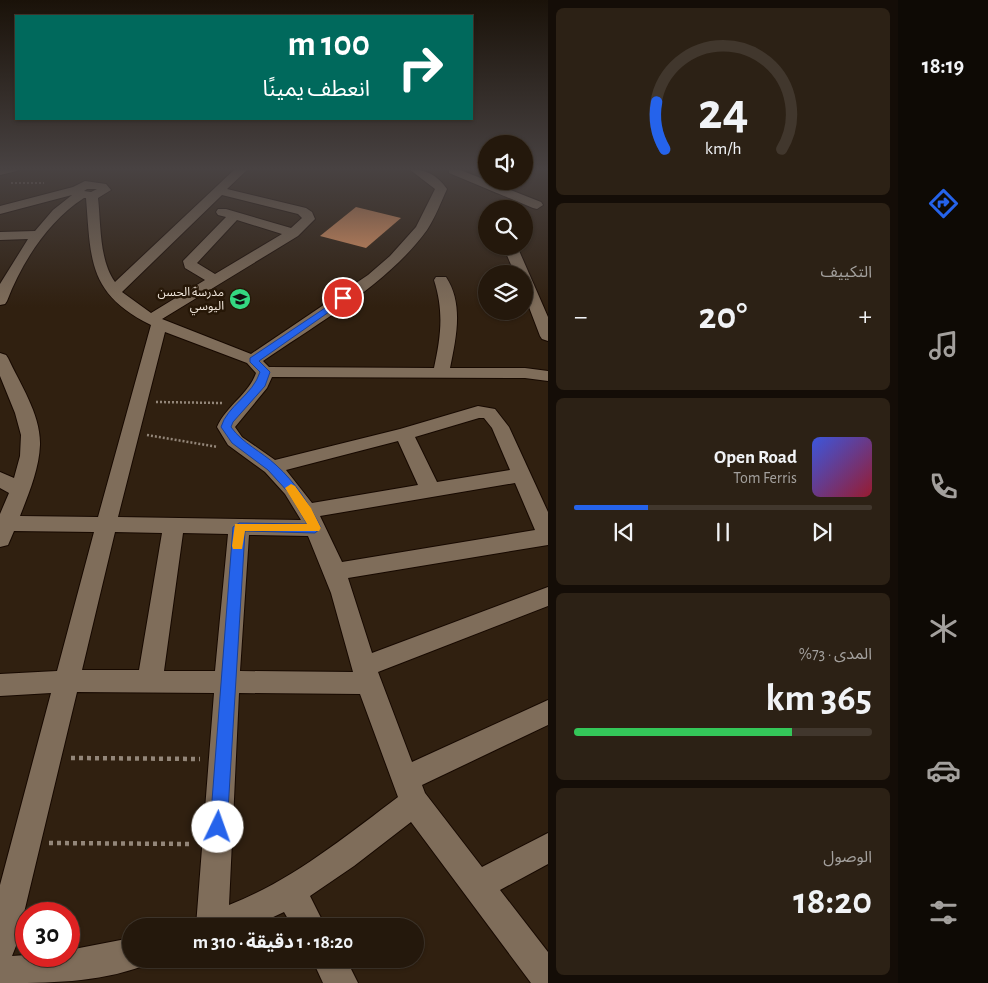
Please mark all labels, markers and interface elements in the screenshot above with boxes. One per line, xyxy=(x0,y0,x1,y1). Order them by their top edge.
text: 100 m xyxy=(287,27,370,62)
icon: right xyxy=(388,35,453,100)
text: 18:19 xyxy=(922,55,964,77)
text: انعطف يمينًا xyxy=(263,78,370,100)
text: 24 xyxy=(698,86,748,138)
map controls xyxy=(478,135,533,320)
button: sound xyxy=(478,135,533,190)
text: km/h xyxy=(705,140,741,158)
icon: directions xyxy=(926,186,961,221)
button: search xyxy=(478,200,533,255)
text: التكييف xyxy=(820,264,872,280)
button: layers xyxy=(478,265,533,320)
pin xyxy=(322,277,364,319)
icon: arrive xyxy=(329,284,357,312)
place label: مدرسة الحسن اليوسي xyxy=(157,286,224,316)
school or university icon: مدرسة الحسن اليوسي xyxy=(228,287,252,311)
text: 20° xyxy=(699,298,747,336)
text: − xyxy=(574,303,587,331)
text: + xyxy=(859,303,872,331)
icon: music xyxy=(926,328,961,363)
text: Open Road xyxy=(714,448,797,467)
icon: phone xyxy=(926,469,961,504)
text: Tom Ferris xyxy=(733,470,797,486)
icon: previous xyxy=(610,518,638,546)
icon: pause xyxy=(709,518,737,546)
icon: next xyxy=(808,518,836,546)
icon: climate xyxy=(926,611,961,646)
text: المدى · 73% xyxy=(799,646,872,662)
text: 365 km xyxy=(766,680,872,718)
icon: car xyxy=(926,753,961,788)
position arrow xyxy=(191,800,243,852)
text: الوصول xyxy=(823,849,872,865)
text: 18:20 xyxy=(793,883,872,921)
icon: filters xyxy=(926,895,961,930)
speed limit sign: 30 xyxy=(15,902,80,967)
text: 18:20 · 1 دقيقة · 310 m xyxy=(193,933,353,952)

